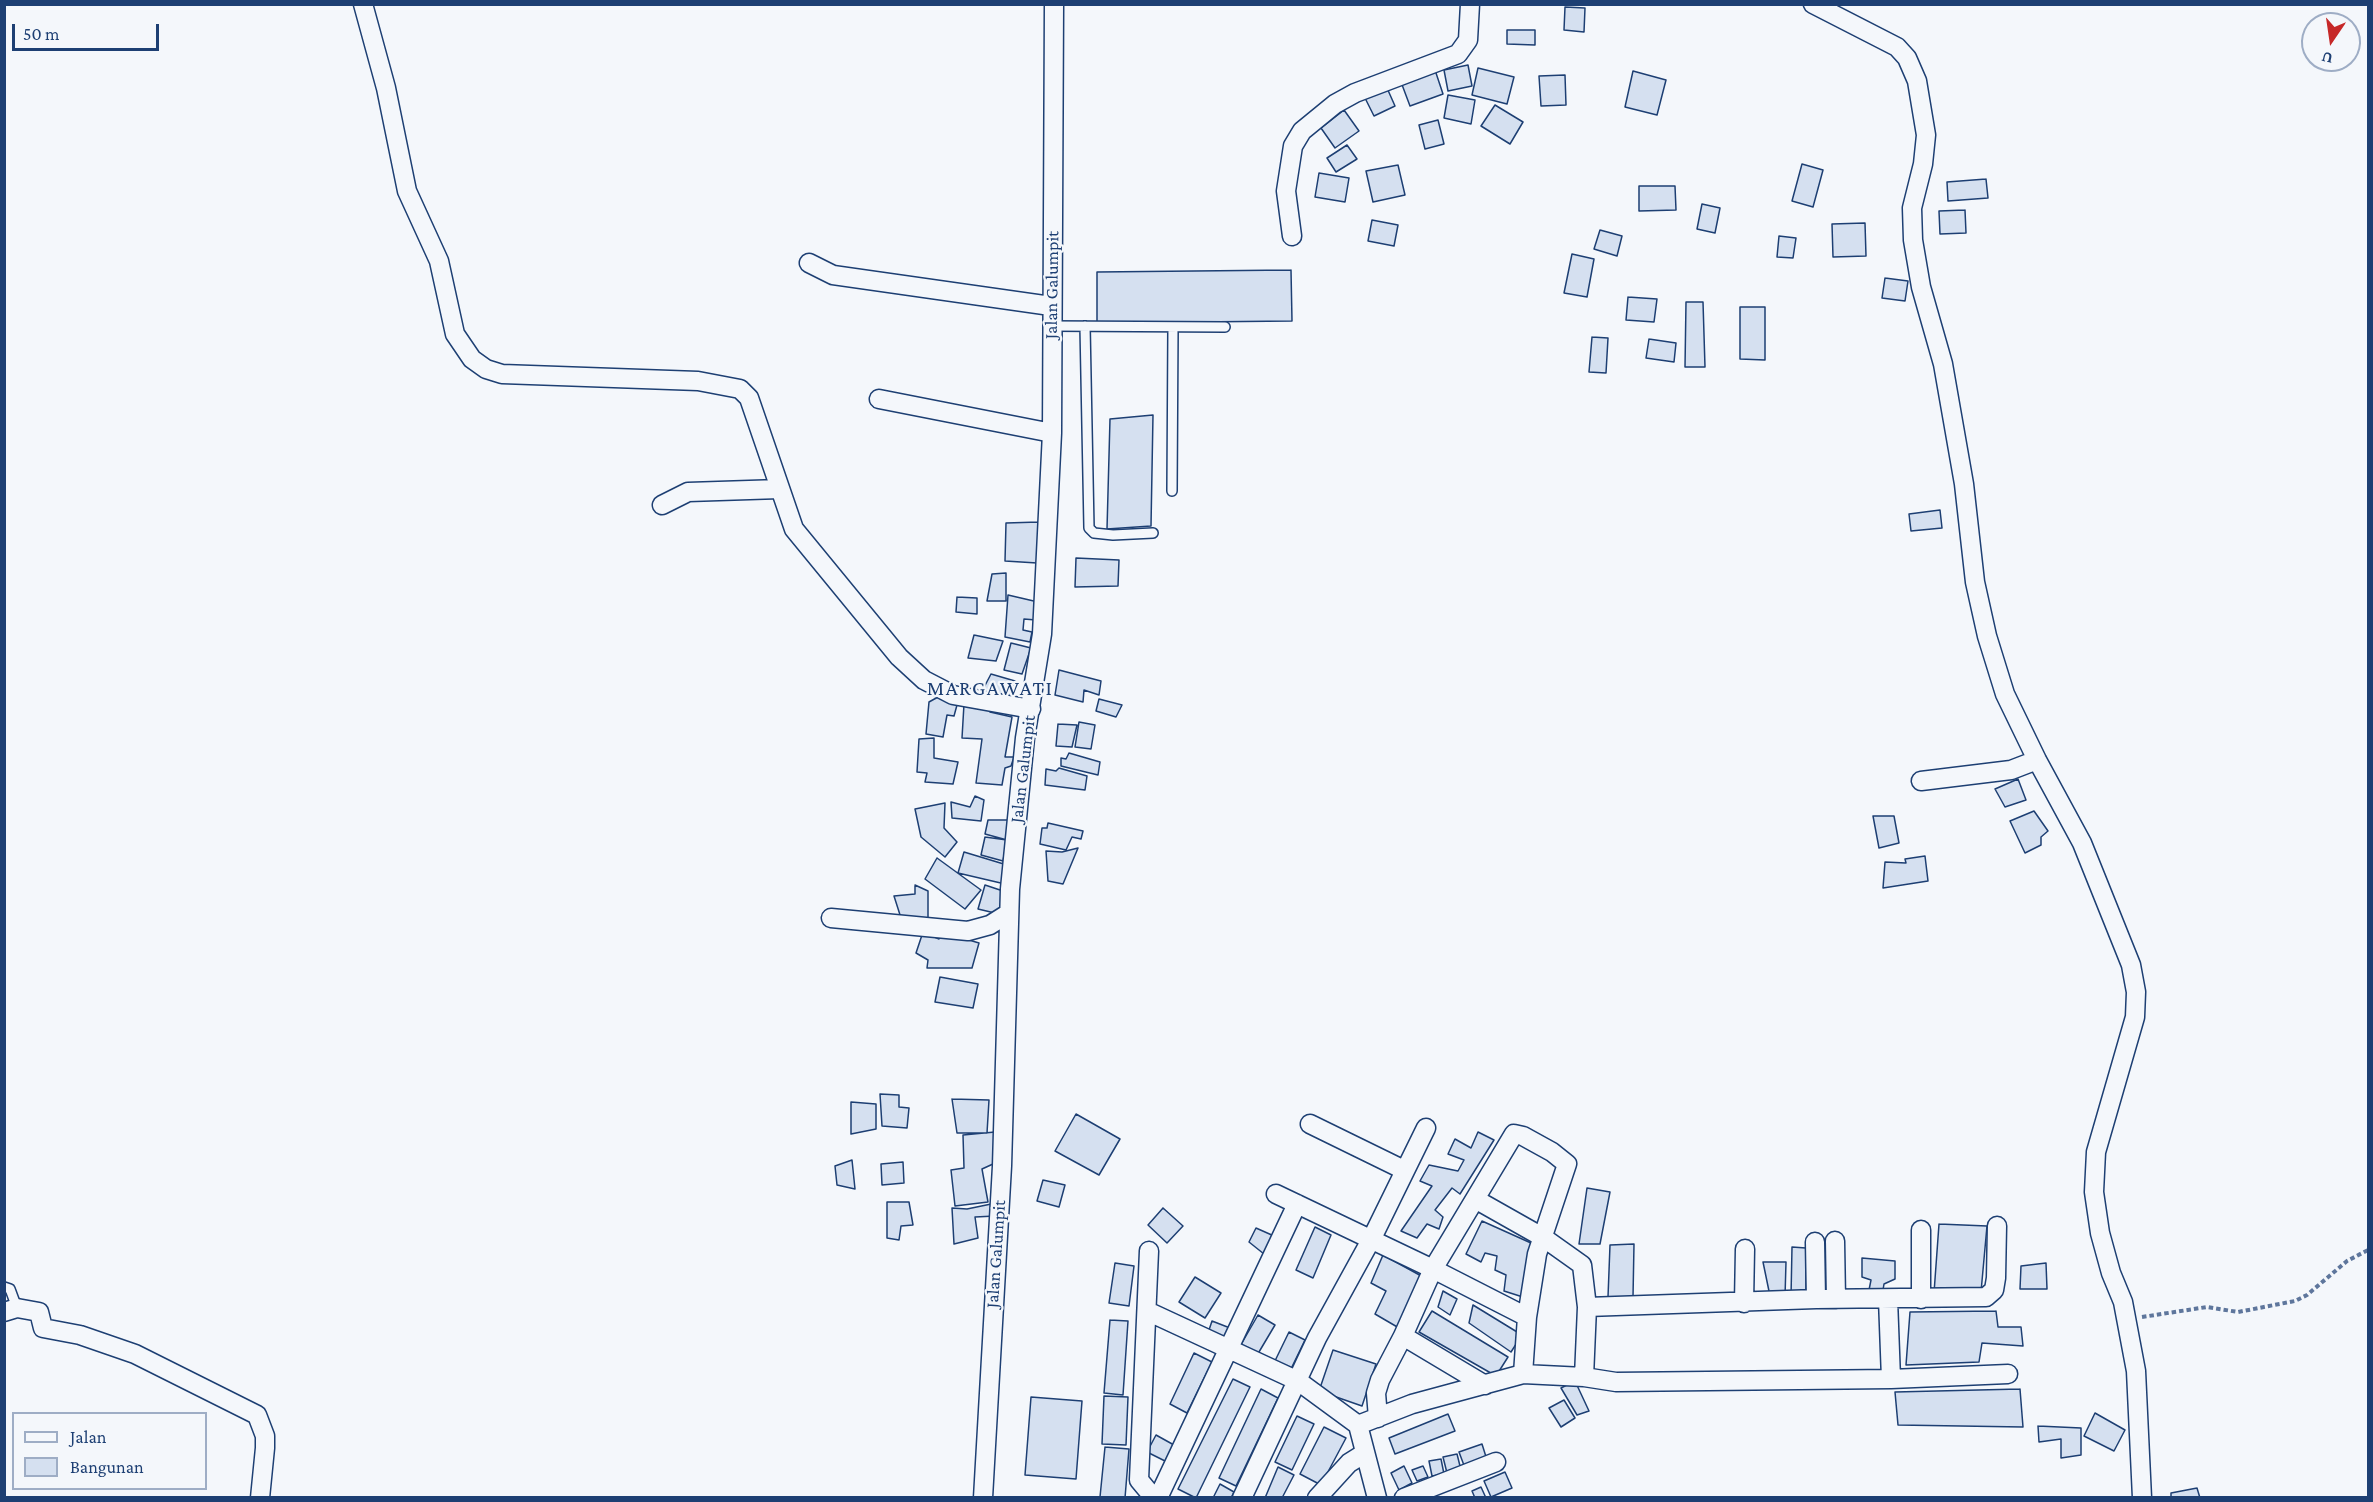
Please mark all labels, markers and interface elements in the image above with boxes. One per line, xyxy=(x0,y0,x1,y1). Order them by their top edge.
scale bar xyxy=(15,12,162,50)
north arrow xyxy=(2301,12,2361,72)
text: 50 m xyxy=(23,24,60,44)
text: U xyxy=(2320,49,2335,68)
street label: Jalan Galumpit xyxy=(1040,231,1064,339)
district label: MARGAWATI xyxy=(927,676,1053,702)
street label: Jalan Galumpit xyxy=(1006,714,1040,824)
street label: Jalan Galumpit xyxy=(981,1199,1011,1309)
legend xyxy=(12,1412,207,1490)
text: Jalan xyxy=(70,1427,106,1447)
text: Bangunan xyxy=(70,1457,144,1477)

